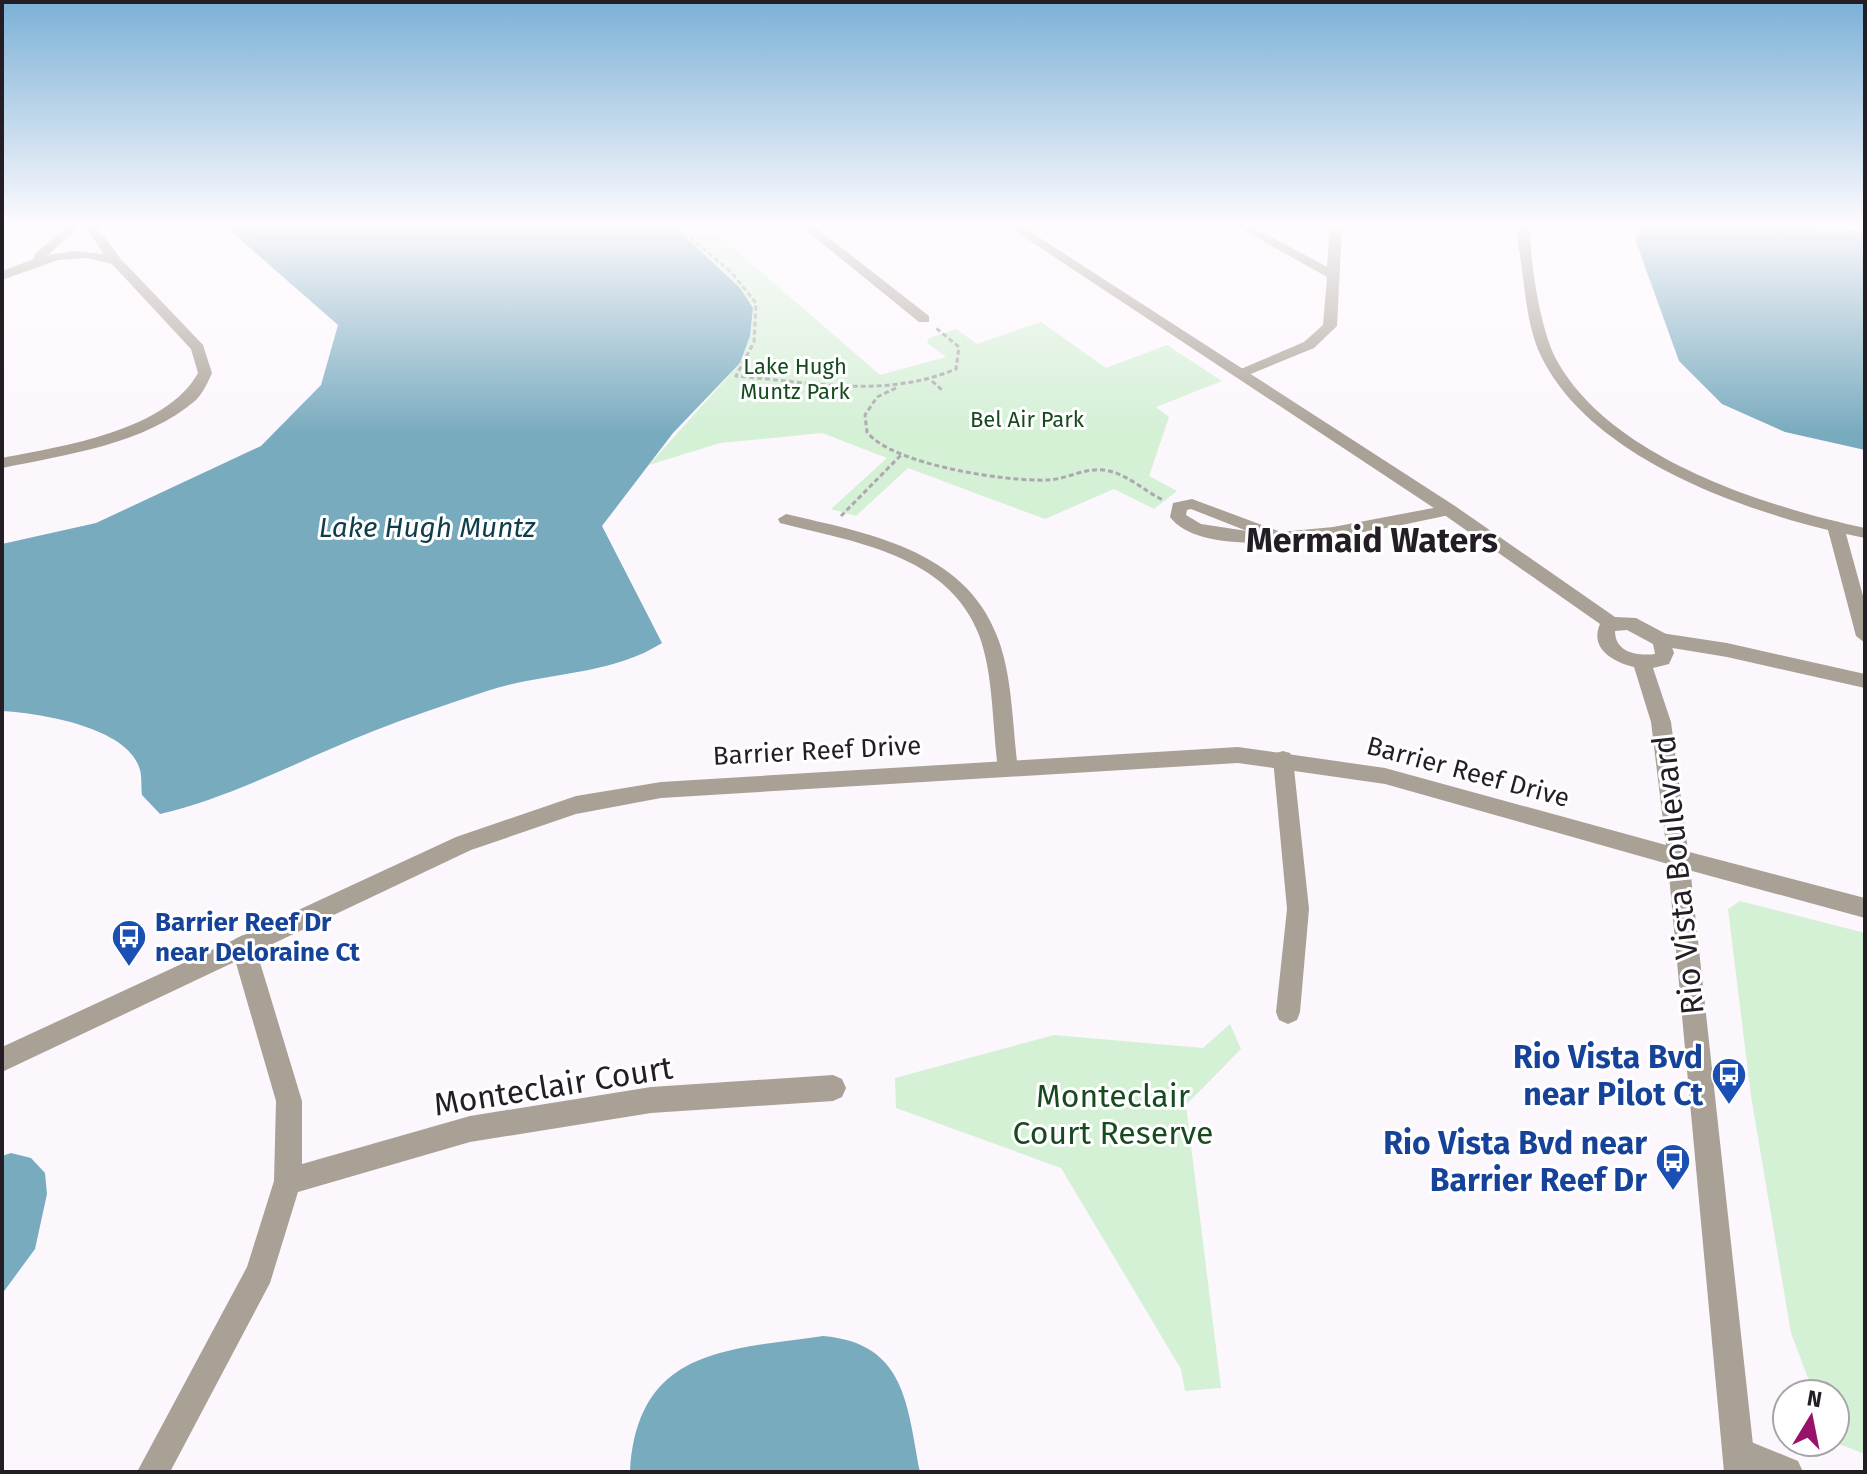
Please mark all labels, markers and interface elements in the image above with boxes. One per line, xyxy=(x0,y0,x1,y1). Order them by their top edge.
park label: Lake Hugh Muntz Park xyxy=(740,353,850,405)
park label: Bel Air Park xyxy=(970,406,1085,433)
water label: Lake Hugh Muntz xyxy=(319,511,536,544)
district label: Mermaid Waters xyxy=(1246,520,1498,561)
street label: Barrier Reef Drive xyxy=(712,730,922,772)
street label: Barrier Reef Drive xyxy=(1363,730,1573,814)
street label: Rio Vista Boulevard xyxy=(1644,733,1712,1017)
place label: Barrier Reef Dr near Deloraine Ct xyxy=(155,907,361,968)
bus stop icon: Barrier Reef Dr near Deloraine Ct xyxy=(110,918,148,968)
place label: Rio Vista Bvd near Pilot Ct xyxy=(1513,1038,1704,1113)
street label: Monteclair Court xyxy=(431,1048,675,1124)
bus stop icon: Rio Vista Bvd near Pilot Ct xyxy=(1710,1056,1748,1106)
park label: Monteclair Court Reserve xyxy=(1012,1077,1214,1152)
place label: Rio Vista Bvd near Barrier Reef Dr xyxy=(1383,1124,1647,1199)
bus stop icon: Rio Vista Bvd near Barrier Reef Dr xyxy=(1654,1142,1692,1192)
north arrow xyxy=(1771,1378,1851,1458)
text: N xyxy=(1805,1384,1824,1413)

